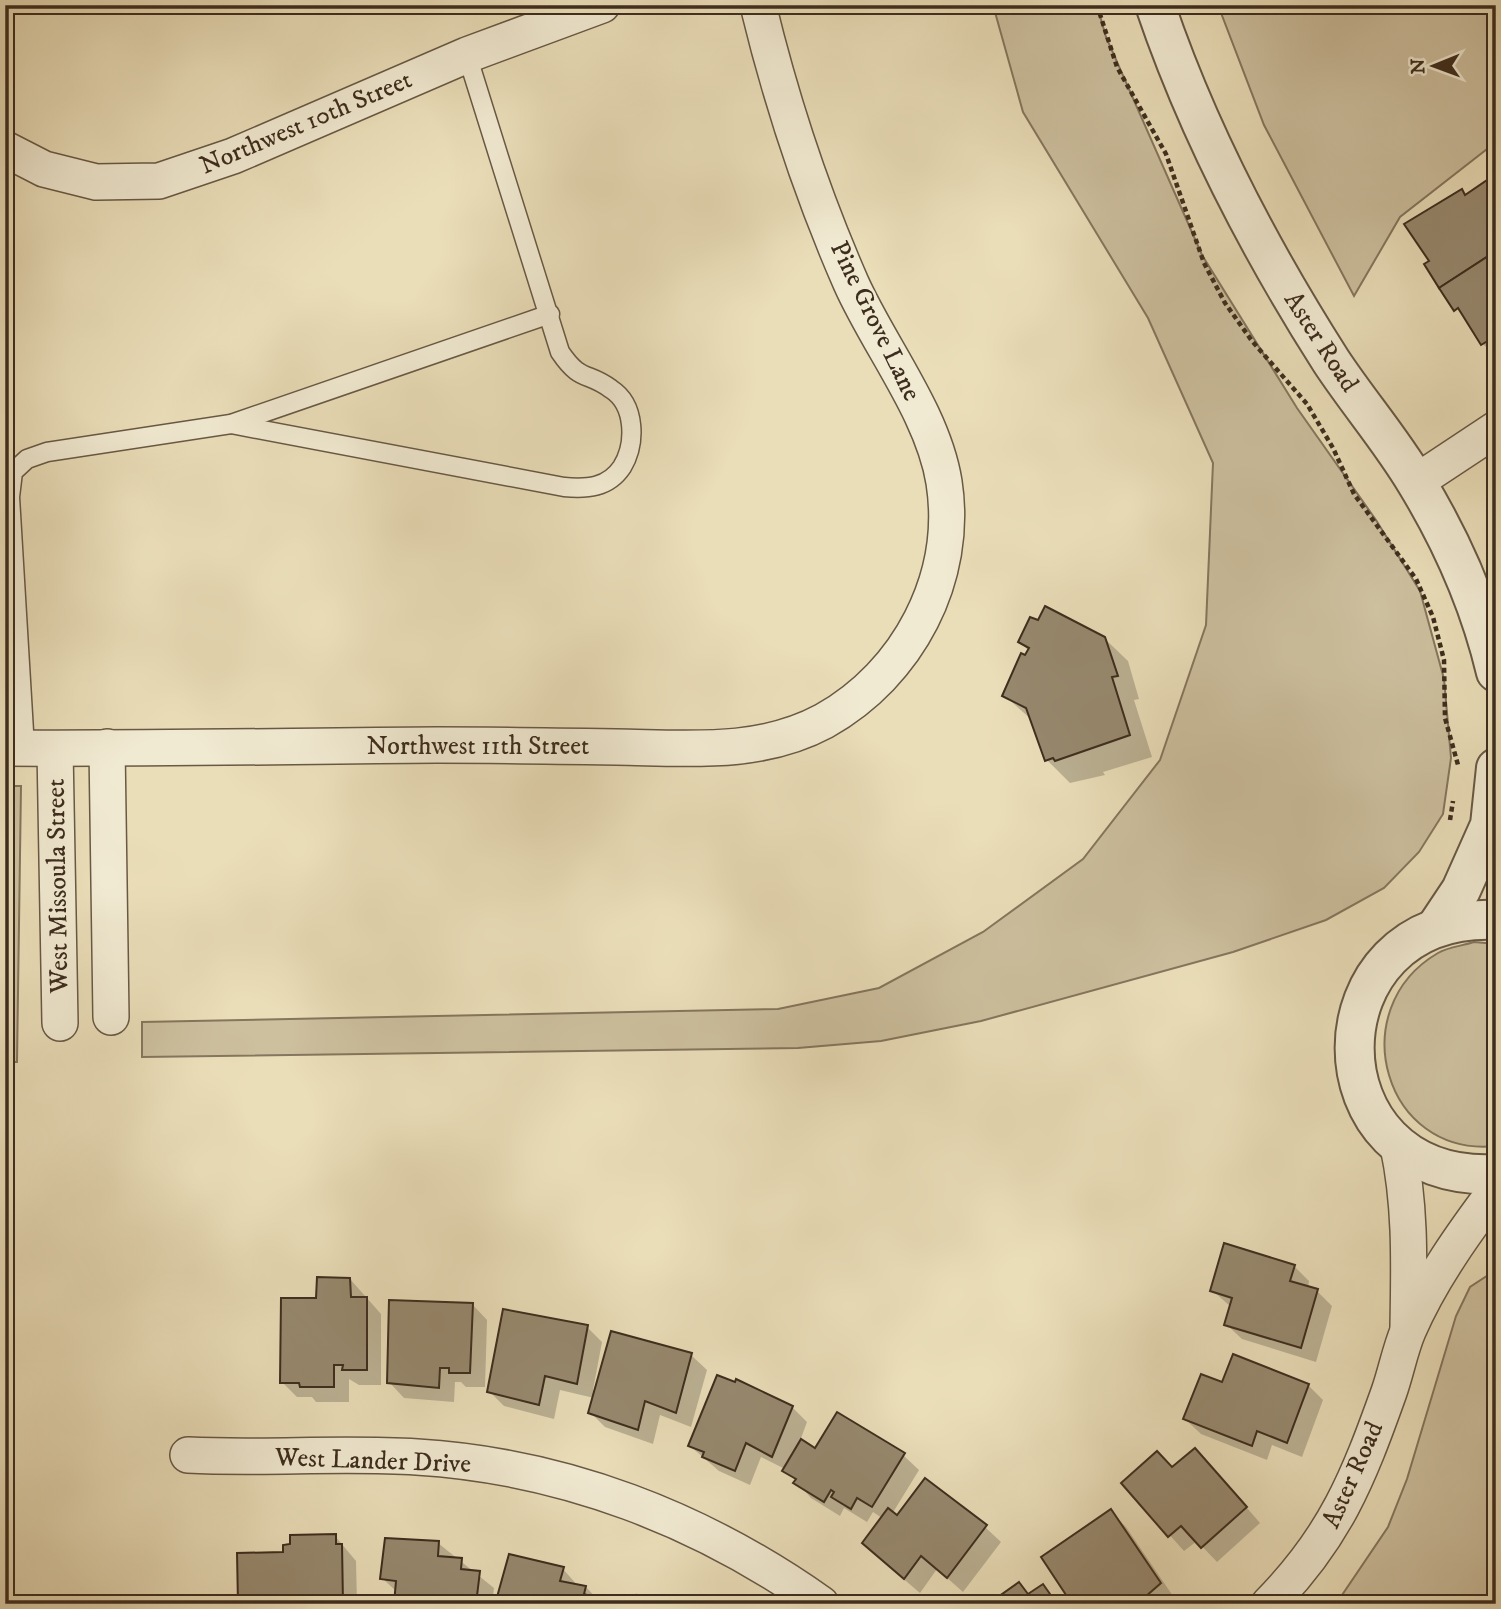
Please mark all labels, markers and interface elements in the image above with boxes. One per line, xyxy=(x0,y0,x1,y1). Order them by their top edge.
north arrow xyxy=(1400,32,1470,102)
text: N xyxy=(1407,58,1430,74)
street label: Northwest 10th Street xyxy=(195,63,417,183)
street label: Pine Grove Lane xyxy=(822,236,928,406)
street label: Aster Road xyxy=(1276,285,1366,399)
street label: Northwest 11th Street xyxy=(367,730,589,763)
street label: West Missoula Street xyxy=(40,778,76,995)
street label: Aster Road xyxy=(1315,1416,1391,1534)
street label: West Lander Drive xyxy=(273,1441,472,1481)

